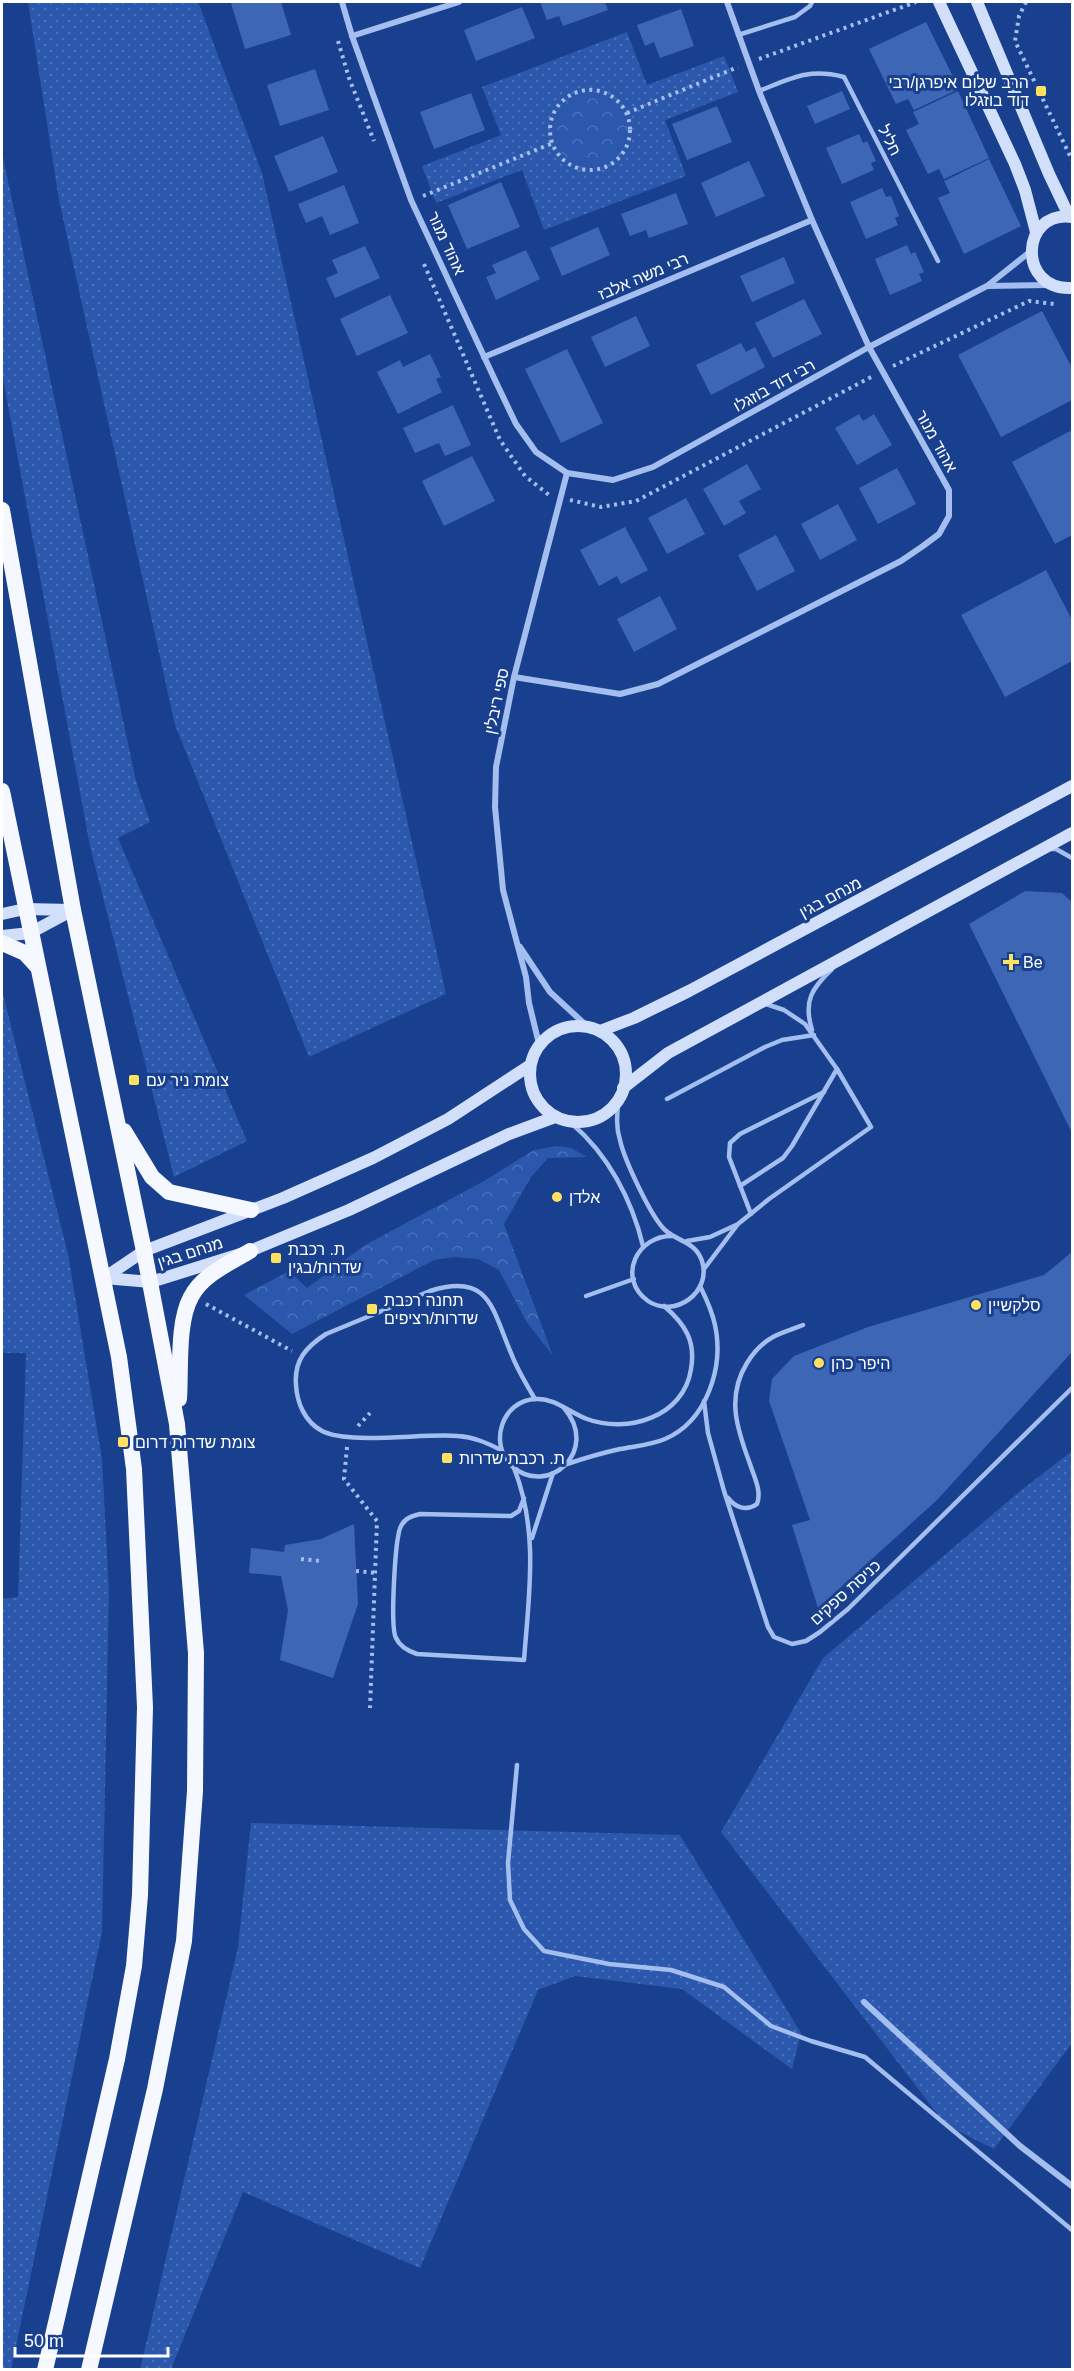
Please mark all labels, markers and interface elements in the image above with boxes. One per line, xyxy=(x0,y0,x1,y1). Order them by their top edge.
place label: הרב שלום איפרגן/רבי דוד בוזגלו xyxy=(889,74,1029,109)
marker: הרב שלום איפרגן/רבי דוד בוזגלו xyxy=(1034,84,1048,98)
street label: חליל xyxy=(875,122,904,158)
street label: אהוד מנור xyxy=(425,209,469,277)
street label: רבי משה אלבז xyxy=(596,250,691,303)
street label: רבי דוד בוזגלו xyxy=(731,356,818,415)
street label: אהוד מנור xyxy=(913,408,960,475)
street label: ספי ריבלין xyxy=(481,667,512,736)
street label: מנחם בגין xyxy=(796,874,864,921)
place label: Be xyxy=(1023,954,1043,971)
marker: Be xyxy=(1004,955,1018,969)
place label: צומת ניר עם xyxy=(146,1072,229,1089)
marker: צומת ניר עם xyxy=(127,1073,141,1087)
place label: אלדן xyxy=(569,1189,600,1206)
marker: אלדן xyxy=(550,1190,564,1204)
street label: מנחם בגין xyxy=(155,1234,225,1271)
place label: ת. רכבת שדרות/בגין xyxy=(288,1241,361,1276)
marker: ת. רכבת שדרות/בגין xyxy=(269,1251,283,1265)
place label: תחנה רכבת שדרות/רציפים xyxy=(384,1292,478,1327)
place label: סלקשיין xyxy=(988,1297,1040,1314)
marker: סלקשיין xyxy=(969,1298,983,1312)
marker: תחנה רכבת שדרות/רציפים xyxy=(365,1302,379,1316)
place label: היפר כהן xyxy=(831,1355,890,1372)
marker: היפר כהן xyxy=(812,1356,826,1370)
place label: צומת שדרות דרום xyxy=(135,1434,256,1451)
marker: צומת שדרות דרום xyxy=(116,1435,130,1449)
place label: ת. רכבת שדרות xyxy=(459,1450,565,1467)
marker: ת. רכבת שדרות xyxy=(440,1451,454,1465)
street label: כניסת ספקים xyxy=(807,1556,884,1628)
scale bar xyxy=(15,2320,168,2358)
text: 50 m xyxy=(24,2331,64,2351)

